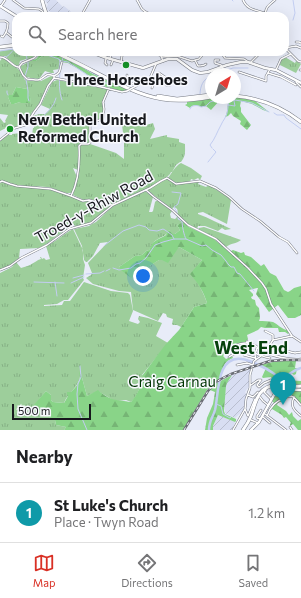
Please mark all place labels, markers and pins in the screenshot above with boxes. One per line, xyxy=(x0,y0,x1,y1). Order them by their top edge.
marker: Three Horseshoes xyxy=(121,60,131,70)
place label: Three Horseshoes xyxy=(64,70,188,88)
place label: New Bethel United Reformed Church xyxy=(18,110,147,145)
marker: New Bethel United Reformed Church xyxy=(5,124,15,134)
pin: 1 xyxy=(270,372,296,405)

